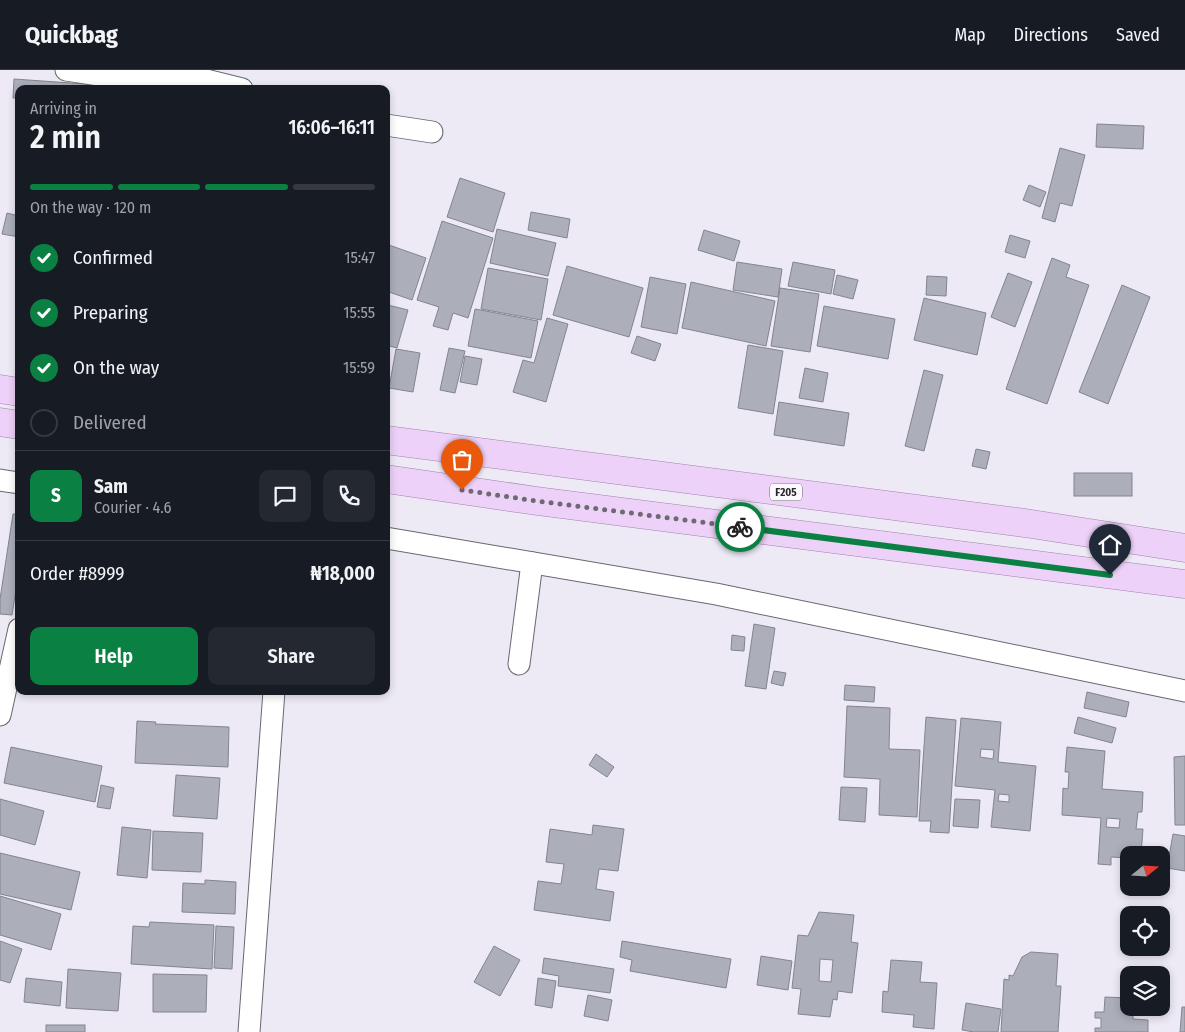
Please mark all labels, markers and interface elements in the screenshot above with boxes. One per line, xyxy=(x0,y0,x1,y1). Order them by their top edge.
text: Quickbag xyxy=(25,21,118,49)
text: Map xyxy=(954,24,986,46)
text: Directions xyxy=(1014,24,1088,46)
text: Saved xyxy=(1116,24,1160,46)
text: Arriving in xyxy=(30,99,97,118)
text: 16:06–16:11 xyxy=(288,116,375,139)
text: 2 min xyxy=(30,118,101,156)
text: On the way · 120 m xyxy=(30,198,151,217)
icon: check xyxy=(30,244,58,272)
text: Confirmed xyxy=(73,246,153,269)
text: 15:47 xyxy=(344,248,375,267)
icon: check xyxy=(30,299,58,327)
text: Preparing xyxy=(73,301,148,324)
text: 15:55 xyxy=(343,303,375,322)
icon: check xyxy=(30,354,58,382)
text: On the way xyxy=(73,356,159,379)
text: 15:59 xyxy=(343,358,375,377)
text: Delivered xyxy=(73,411,147,434)
pin xyxy=(441,439,483,490)
icon: bag xyxy=(448,446,476,474)
button: chat xyxy=(259,470,311,522)
button: phone xyxy=(323,470,375,522)
text: Sam xyxy=(94,475,128,498)
text: S xyxy=(51,484,61,507)
road number: F205 xyxy=(770,484,802,501)
text: Courier · 4.6 xyxy=(94,498,172,517)
courier xyxy=(715,502,765,552)
icon: bike xyxy=(726,513,754,541)
pin xyxy=(1089,524,1131,575)
icon: home xyxy=(1096,531,1124,559)
text: Order #8999 xyxy=(30,562,125,585)
text: ₦18,000 xyxy=(311,562,375,585)
button: Help xyxy=(30,627,198,685)
button: Share xyxy=(208,627,375,685)
north arrow xyxy=(1120,846,1170,896)
map controls xyxy=(1120,846,1170,1016)
button: locate xyxy=(1120,906,1170,956)
button: layers xyxy=(1120,966,1170,1016)

